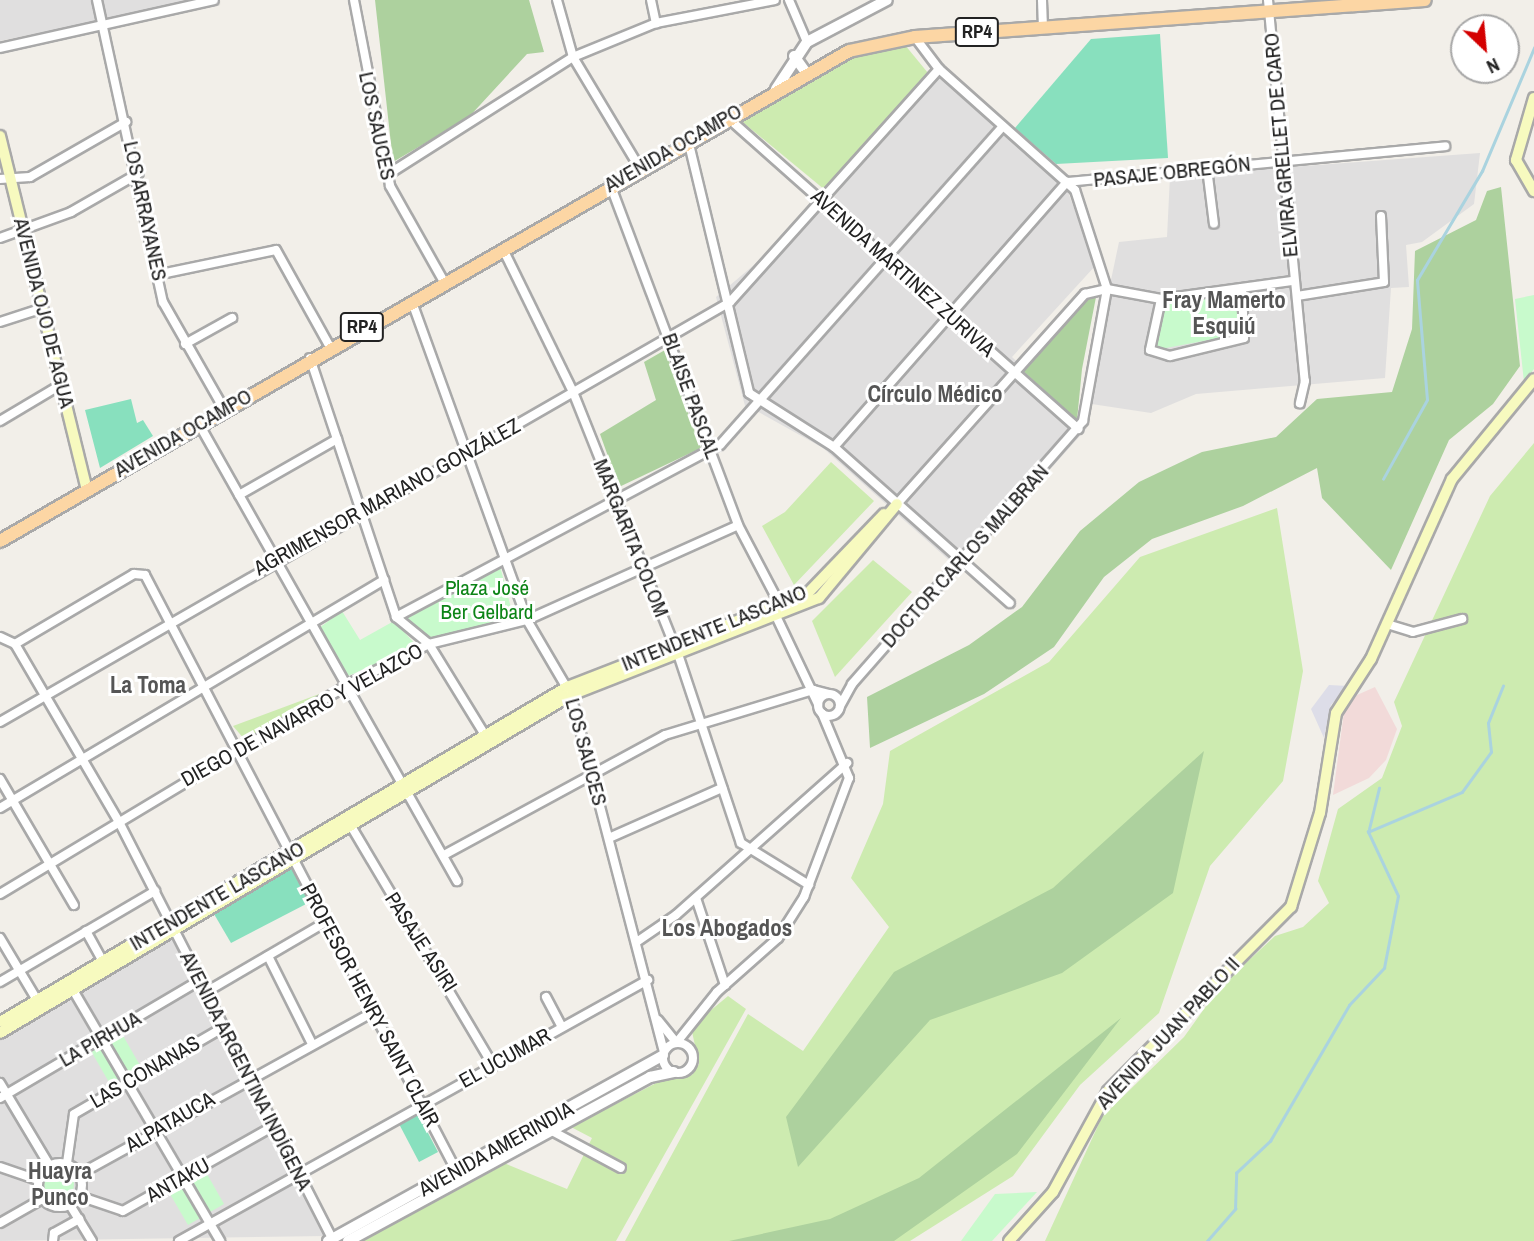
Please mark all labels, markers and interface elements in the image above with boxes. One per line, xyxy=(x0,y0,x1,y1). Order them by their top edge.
north arrow xyxy=(1450,14,1520,84)
road number: RP4 xyxy=(954,16,1000,48)
street label: ELVIRA GRELLET DE CARO xyxy=(1259,31,1303,259)
text: N xyxy=(1483,52,1504,80)
street label: LOS SAUCES xyxy=(353,70,401,182)
street label: AVENIDA OCAMPO xyxy=(599,98,747,198)
street label: LOS ARRAYANES xyxy=(118,138,172,284)
street label: PASAJE OBREGÓN xyxy=(1092,151,1252,193)
street label: AVENIDA MARTINEZ ZURIVIA xyxy=(806,183,1000,363)
street label: AVENIDA OJO DE AGUA xyxy=(8,214,80,412)
district label: Fray Mamerto Esquiú xyxy=(1162,286,1286,340)
road number: RP4 xyxy=(339,312,385,342)
street label: BLAISE PASCAL xyxy=(657,330,725,462)
district label: Círculo Médico xyxy=(867,380,1003,408)
street label: AVENIDA OCAMPO xyxy=(109,383,257,483)
street label: AGRIMENSOR MARIANO GONZÁLEZ xyxy=(250,413,524,581)
street label: MARGARITA COLOM xyxy=(588,455,674,621)
street label: DOCTOR CARLOS MALBRAN xyxy=(876,459,1054,653)
park label: Plaza José Ber Gelbard xyxy=(441,575,533,625)
street label: INTENDENTE LASCANO xyxy=(618,579,810,677)
street label: DIEGO DE NAVARRO Y VELAZCO xyxy=(176,638,428,792)
district label: La Toma xyxy=(110,671,186,699)
street label: LOS SAUCES xyxy=(560,696,612,808)
street label: INTENDENTE LASCANO xyxy=(125,836,309,956)
street label: PROFESOR HENRY SAINT CLAIR xyxy=(295,879,445,1131)
street label: PASAJE ASIRI xyxy=(379,887,463,997)
district label: Los Abogados xyxy=(662,914,792,942)
street label: AVENIDA ARGENTINA INDÍGENA xyxy=(174,946,318,1196)
street label: AVENIDA JUAN PABLO II xyxy=(1091,951,1245,1115)
street label: LA PIRHUA xyxy=(54,1005,146,1073)
street label: EL UCUMAR xyxy=(455,1022,555,1094)
street label: LAS CONANAS xyxy=(86,1030,204,1114)
street label: ALPATAUCA xyxy=(121,1086,219,1158)
street label: AVENIDA AMERINDIA xyxy=(413,1096,579,1202)
street label: ANTAKU xyxy=(142,1152,214,1208)
district label: Huayra Punco xyxy=(28,1157,92,1211)

